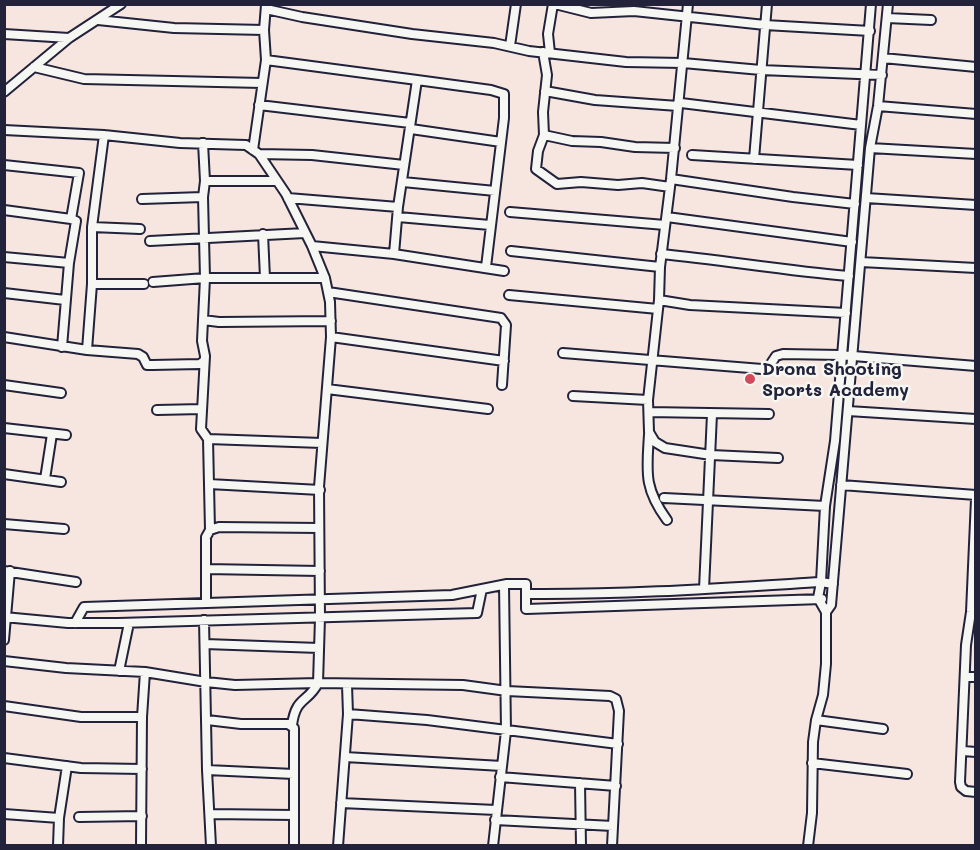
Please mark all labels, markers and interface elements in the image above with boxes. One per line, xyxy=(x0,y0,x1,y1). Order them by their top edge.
place label: Drona Shooting Sports Academy xyxy=(762,358,909,400)
marker: Drona Shooting Sports Academy xyxy=(743,372,757,386)

